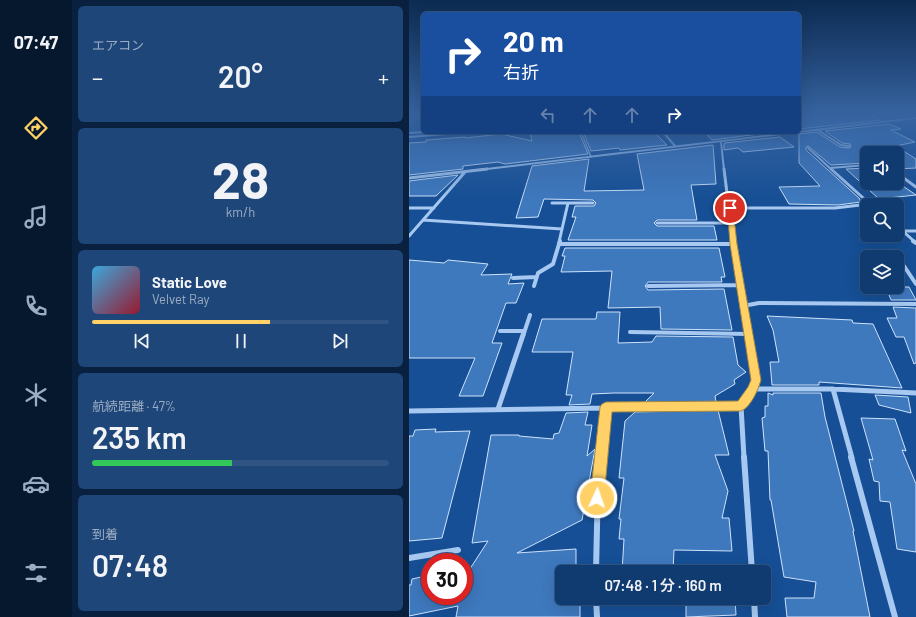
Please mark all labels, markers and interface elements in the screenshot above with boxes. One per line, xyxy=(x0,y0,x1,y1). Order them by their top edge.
text: 20 m xyxy=(503,24,564,58)
icon: right xyxy=(437,28,489,80)
text: 07:47 xyxy=(14,31,58,53)
text: エアコン xyxy=(92,37,144,53)
text: 20° xyxy=(218,58,263,94)
text: 右折 xyxy=(503,61,539,83)
text: − xyxy=(92,64,103,90)
text: + xyxy=(378,64,389,90)
icon: left xyxy=(537,104,559,126)
icon: ahead xyxy=(579,104,601,126)
icon: ahead xyxy=(621,104,643,126)
icon: right xyxy=(663,104,685,126)
icon: directions xyxy=(22,114,50,142)
map controls xyxy=(860,146,904,294)
button: sound xyxy=(860,146,904,190)
text: 28 xyxy=(212,147,269,209)
pin xyxy=(713,191,747,225)
icon: arrive xyxy=(719,197,741,219)
button: search xyxy=(860,198,904,242)
icon: music xyxy=(22,203,50,231)
text: km/h xyxy=(226,204,255,220)
button: layers xyxy=(860,250,904,294)
text: Static Love xyxy=(152,273,227,291)
text: Velvet Ray xyxy=(152,291,210,307)
icon: phone xyxy=(22,292,50,320)
icon: previous xyxy=(131,330,153,352)
icon: pause xyxy=(230,330,252,352)
icon: next xyxy=(329,330,351,352)
icon: climate xyxy=(22,381,50,409)
text: 航続距離 · 47% xyxy=(92,398,176,414)
text: 235 km xyxy=(92,419,187,455)
icon: car xyxy=(22,470,50,498)
position arrow xyxy=(576,477,618,519)
text: 到着 xyxy=(92,526,118,542)
text: 07:48 xyxy=(92,547,168,583)
speed limit sign: 30 xyxy=(421,553,473,605)
icon: filters xyxy=(22,559,50,587)
text: 07:48 · 1 分 · 160 m xyxy=(604,576,722,594)

